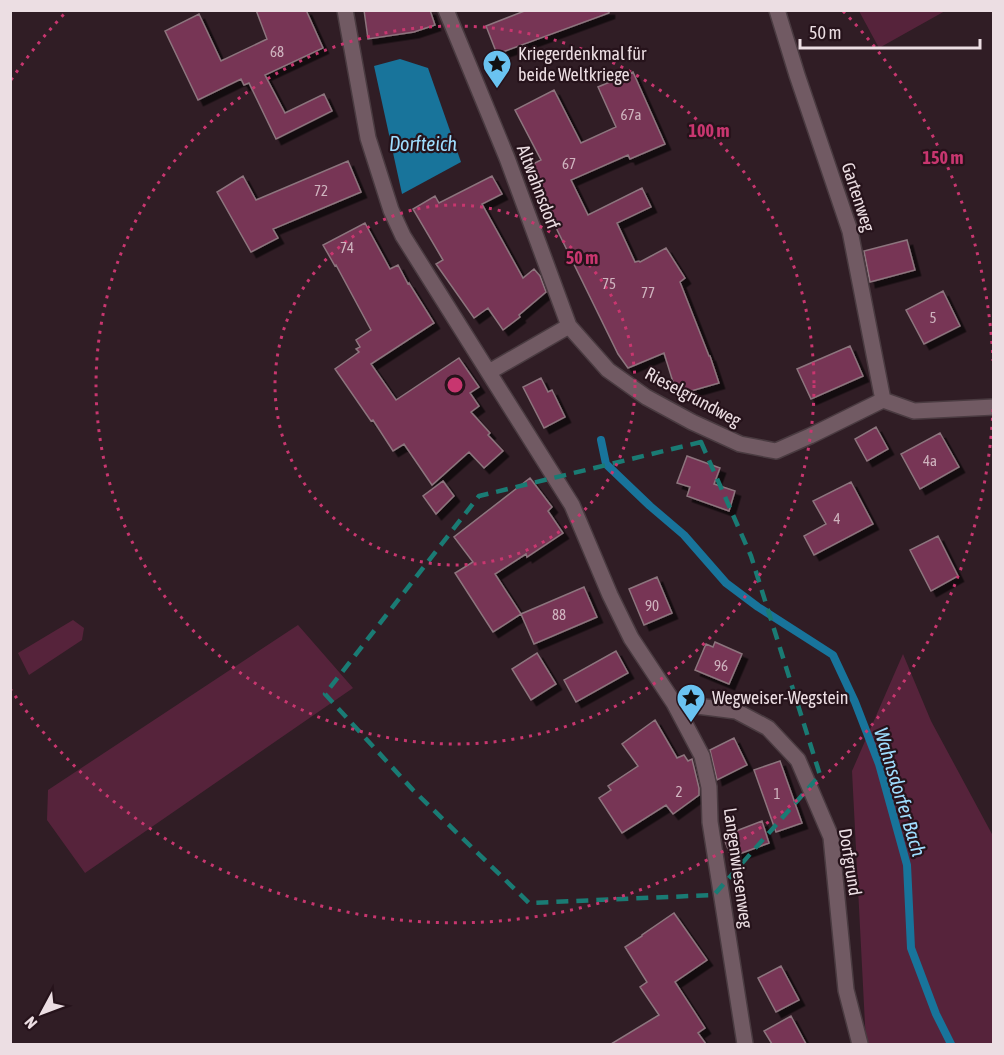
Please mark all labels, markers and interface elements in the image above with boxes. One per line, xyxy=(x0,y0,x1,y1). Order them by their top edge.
scale bar xyxy=(800,12,980,50)
text: 50 m xyxy=(809,22,841,43)
house number: 68 xyxy=(270,43,284,60)
place label: Kriegerdenkmal für beide Weltkriege xyxy=(518,43,647,85)
place icon: Kriegerdenkmal für beide Weltkriege xyxy=(481,48,513,90)
house number: 67a xyxy=(620,106,642,123)
text: 100 m xyxy=(689,120,729,141)
water label: Dorfteich xyxy=(389,132,457,155)
street label: Altwahnsdorf xyxy=(513,142,564,232)
text: 150 m xyxy=(923,147,963,168)
house number: 67 xyxy=(562,155,576,172)
street label: Gartenweg xyxy=(837,160,880,234)
house number: 72 xyxy=(314,182,328,199)
house number: 74 xyxy=(340,239,354,256)
text: 50 m xyxy=(566,247,598,268)
house number: 75 xyxy=(602,275,616,292)
house number: 77 xyxy=(641,284,655,301)
house number: 5 xyxy=(929,309,937,326)
street label: Rieselgrundweg xyxy=(642,362,745,431)
centre of rings xyxy=(445,375,465,395)
house number: 4a xyxy=(923,452,937,469)
house number: 4 xyxy=(833,510,841,527)
house number: 90 xyxy=(645,597,659,614)
house number: 88 xyxy=(552,606,566,623)
house number: 96 xyxy=(714,657,728,674)
place icon: Wegweiser-Wegstein xyxy=(675,682,707,724)
place label: Wegweiser-Wegstein xyxy=(712,687,848,708)
water label: Wahnsdorfer Bach xyxy=(870,725,931,859)
house number: 2 xyxy=(675,783,683,800)
house number: 1 xyxy=(773,785,781,802)
street label: Langenwiesenweg xyxy=(720,806,757,930)
street label: Dorfgrund xyxy=(835,827,866,897)
north arrow xyxy=(12,983,72,1043)
text: N xyxy=(21,1013,41,1032)

